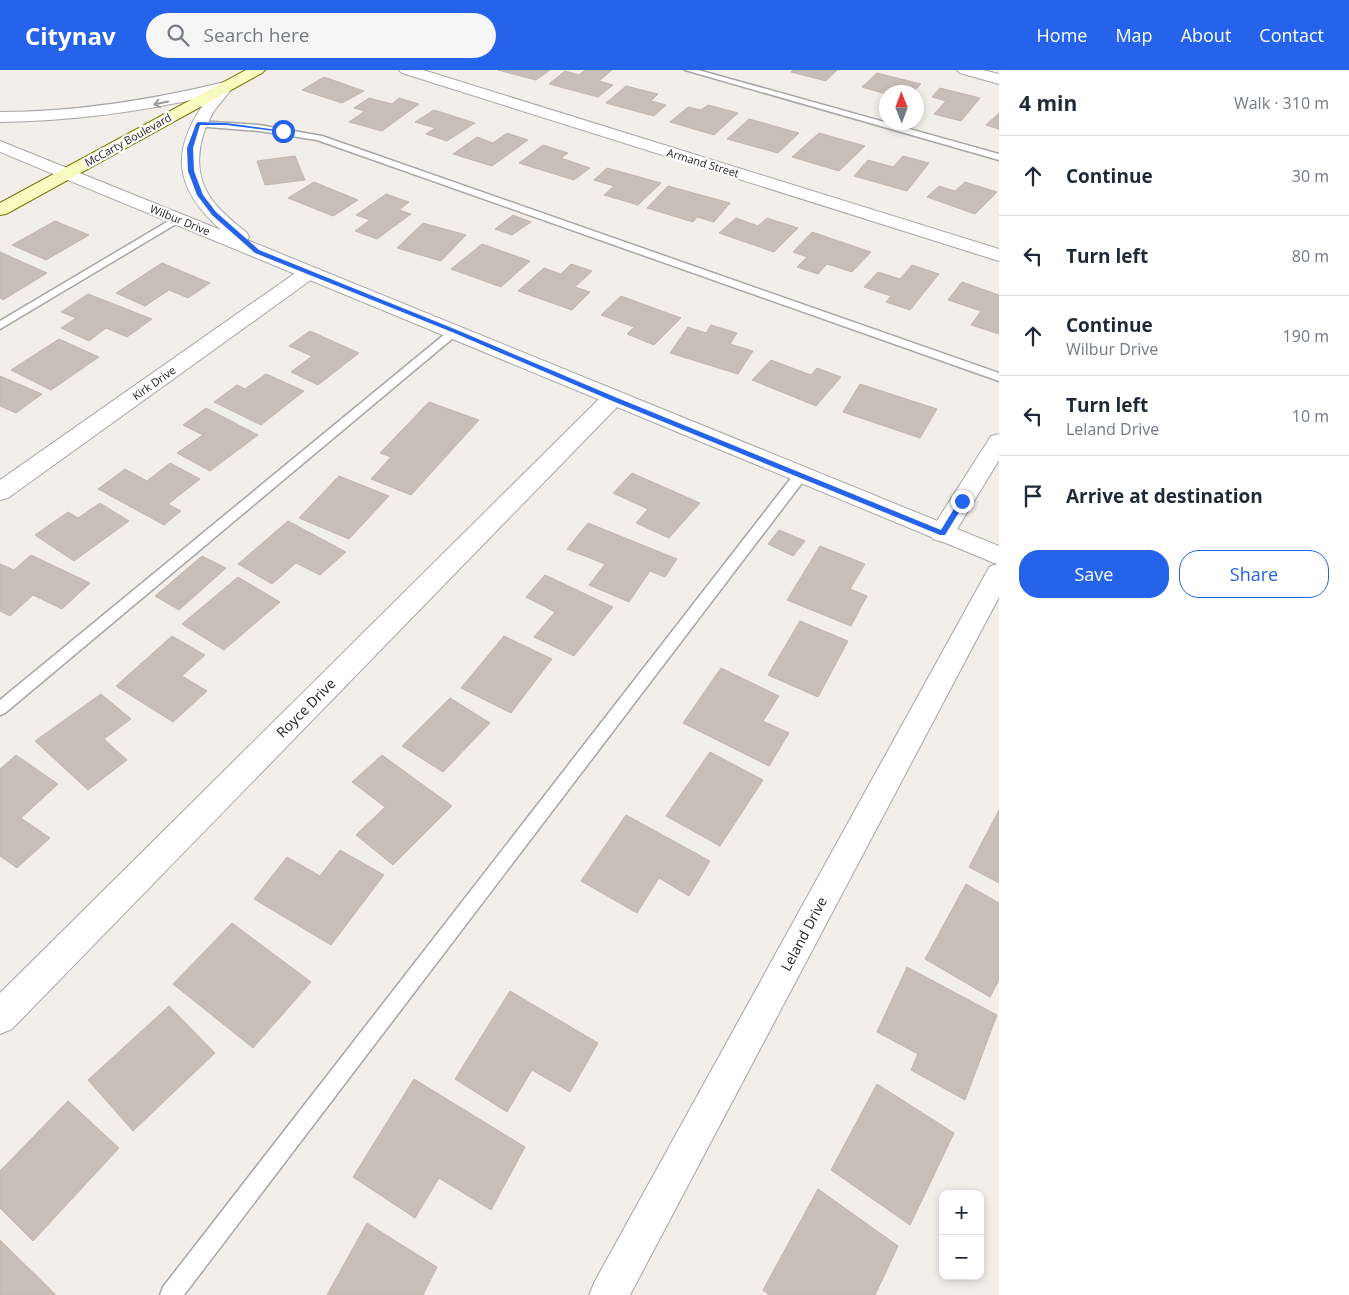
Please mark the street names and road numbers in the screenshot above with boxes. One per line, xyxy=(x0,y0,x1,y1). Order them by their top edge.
street label: McCarty Boulevard xyxy=(82,109,174,170)
street label: Armand Street xyxy=(665,144,741,181)
street label: Wilbur Drive xyxy=(148,201,212,238)
street label: Kirk Drive xyxy=(129,362,178,403)
street label: Royce Drive xyxy=(272,674,340,741)
street label: Leland Drive xyxy=(776,893,831,974)

